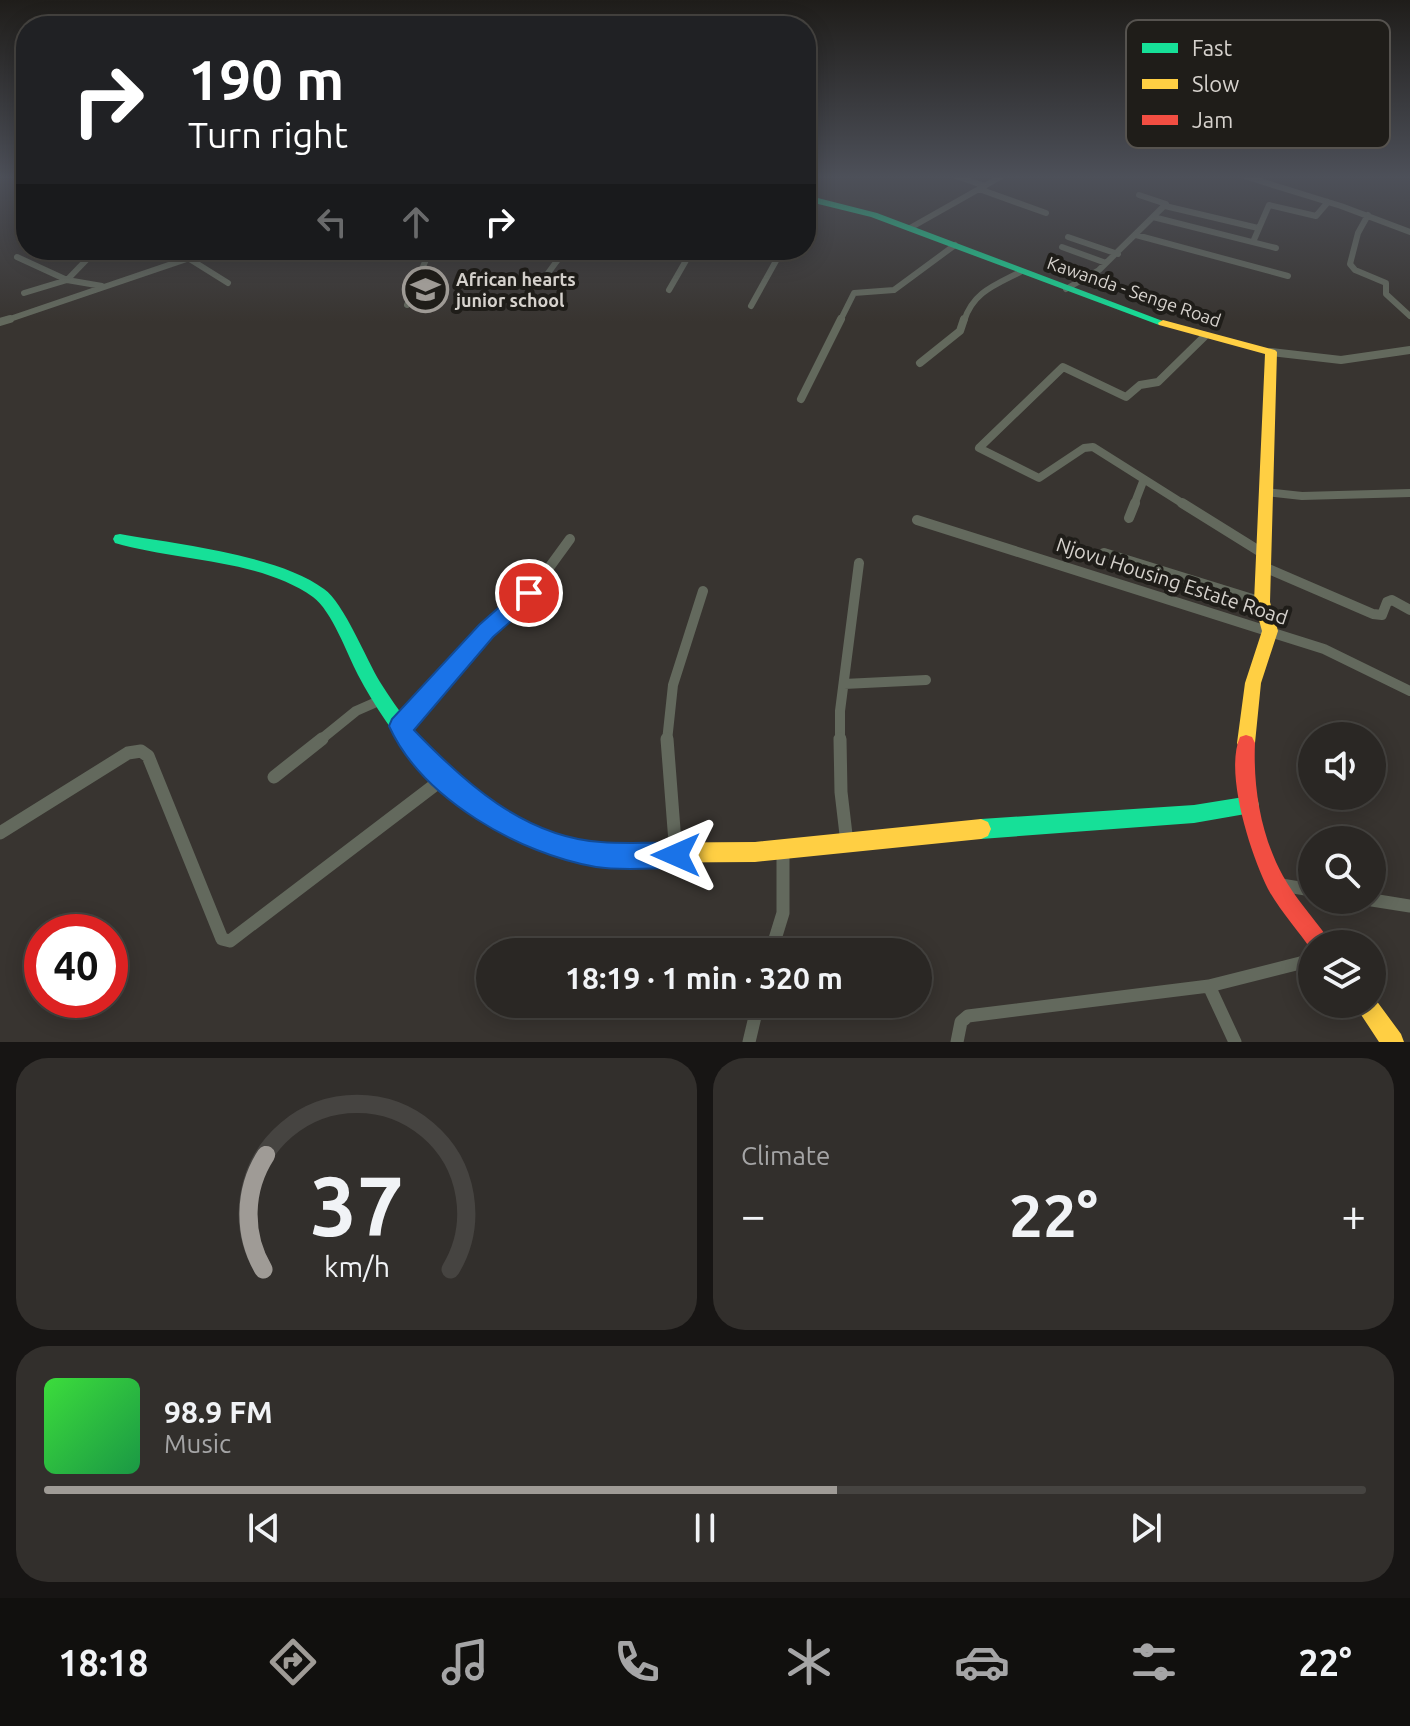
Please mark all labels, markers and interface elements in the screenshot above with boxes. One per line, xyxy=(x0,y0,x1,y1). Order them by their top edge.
legend xyxy=(1126,20,1390,148)
text: Fast xyxy=(1192,35,1233,60)
icon: right xyxy=(56,48,160,152)
text: 190 m xyxy=(188,48,344,111)
text: Slow xyxy=(1192,71,1239,96)
text: Jam xyxy=(1192,107,1233,132)
text: Turn right xyxy=(188,114,348,155)
icon: left xyxy=(310,200,354,244)
icon: ahead xyxy=(394,200,438,244)
icon: right xyxy=(478,200,522,244)
street label: Kawanda - Senge Road xyxy=(1045,252,1224,330)
school or university icon: African hearts junior school xyxy=(401,266,449,314)
place label: African hearts junior school xyxy=(454,269,576,310)
street label: Njovu Housing Estate Road xyxy=(1053,532,1291,629)
pin xyxy=(495,559,563,627)
icon: arrive xyxy=(507,571,551,615)
map controls xyxy=(1298,722,1386,1018)
button: sound xyxy=(1298,722,1386,810)
position arrow xyxy=(634,813,718,897)
button: search xyxy=(1298,826,1386,914)
speed limit sign: 40 xyxy=(24,914,128,1018)
button: layers xyxy=(1298,930,1386,1018)
text: 18:19 · 1 min · 320 m xyxy=(565,961,843,995)
text: Climate xyxy=(741,1141,830,1170)
text: 37 xyxy=(310,1158,403,1252)
text: 22° xyxy=(1009,1181,1098,1248)
text: − xyxy=(741,1190,766,1239)
text: + xyxy=(1341,1190,1366,1239)
text: km/h xyxy=(324,1250,390,1282)
text: 98.9 FM xyxy=(164,1395,273,1429)
text: Music xyxy=(164,1429,231,1458)
icon: previous xyxy=(242,1506,286,1550)
icon: pause xyxy=(683,1506,727,1550)
icon: next xyxy=(1124,1506,1168,1550)
icon: directions xyxy=(265,1634,321,1690)
icon: music xyxy=(437,1634,493,1690)
icon: phone xyxy=(609,1634,665,1690)
icon: climate xyxy=(781,1634,837,1690)
icon: car xyxy=(954,1634,1010,1690)
icon: filters xyxy=(1126,1634,1182,1690)
text: 18:18 xyxy=(58,1642,148,1683)
text: 22° xyxy=(1298,1642,1352,1683)

